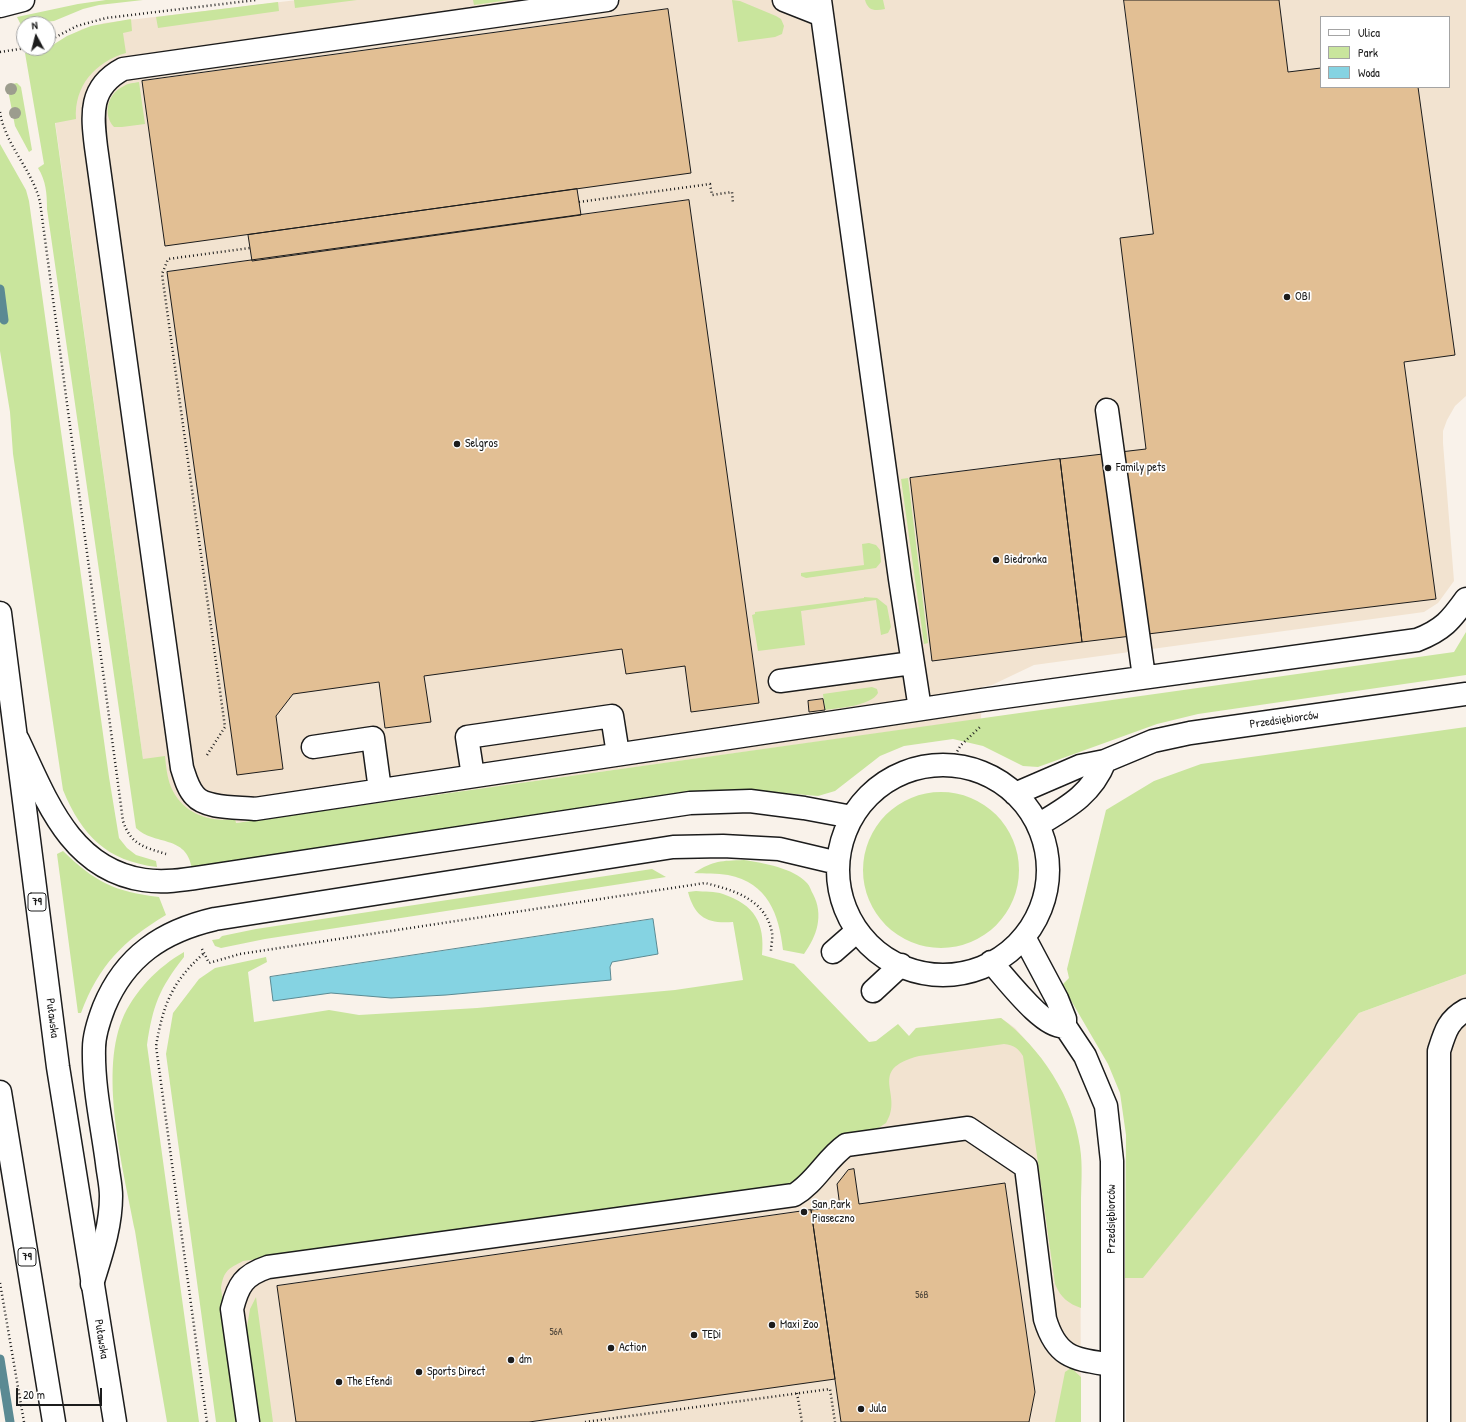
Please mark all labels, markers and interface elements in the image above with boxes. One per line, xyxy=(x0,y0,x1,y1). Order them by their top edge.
north arrow xyxy=(16,16,56,56)
legend xyxy=(1320,16,1450,88)
text: N xyxy=(31,18,38,32)
text: Ulica xyxy=(1358,24,1380,41)
text: Park xyxy=(1358,44,1378,61)
text: Woda xyxy=(1358,64,1380,81)
place label: OBI xyxy=(1295,290,1311,304)
marker: OBI xyxy=(1282,292,1292,302)
place label: Selgros xyxy=(465,437,498,451)
marker: Selgros xyxy=(452,439,462,449)
place label: Family pets xyxy=(1116,461,1166,475)
marker: Family pets xyxy=(1103,463,1113,473)
place label: Biedronka xyxy=(1004,553,1047,567)
marker: Biedronka xyxy=(991,555,1001,565)
street label: Przedsiębiorców xyxy=(1249,708,1319,732)
road number: 79 xyxy=(28,893,46,911)
street label: Puławska xyxy=(42,997,62,1039)
street label: Przedsiębiorców xyxy=(1105,1184,1119,1254)
place label: San Park Piaseczno xyxy=(812,1198,855,1226)
marker: San Park Piaseczno xyxy=(799,1207,809,1217)
road number: 79 xyxy=(18,1248,36,1266)
house number: 56B xyxy=(915,1289,929,1301)
street label: Puławska xyxy=(91,1318,111,1360)
place label: Maxi Zoo xyxy=(780,1318,818,1332)
marker: Maxi Zoo xyxy=(767,1320,777,1330)
house number: 56A xyxy=(549,1326,563,1338)
place label: TEDi xyxy=(702,1328,721,1342)
marker: TEDi xyxy=(689,1330,699,1340)
place label: Action xyxy=(619,1341,647,1355)
marker: Action xyxy=(606,1343,616,1353)
place label: dm xyxy=(519,1353,532,1367)
marker: dm xyxy=(506,1355,516,1365)
place label: Sports Direct xyxy=(427,1365,485,1379)
marker: Sports Direct xyxy=(414,1367,424,1377)
place label: The Efendi xyxy=(347,1375,392,1389)
marker: The Efendi xyxy=(334,1377,344,1387)
scale bar xyxy=(18,1380,104,1406)
text: 20 m xyxy=(23,1386,45,1403)
place label: Jula xyxy=(869,1402,886,1416)
marker: Jula xyxy=(856,1404,866,1414)

